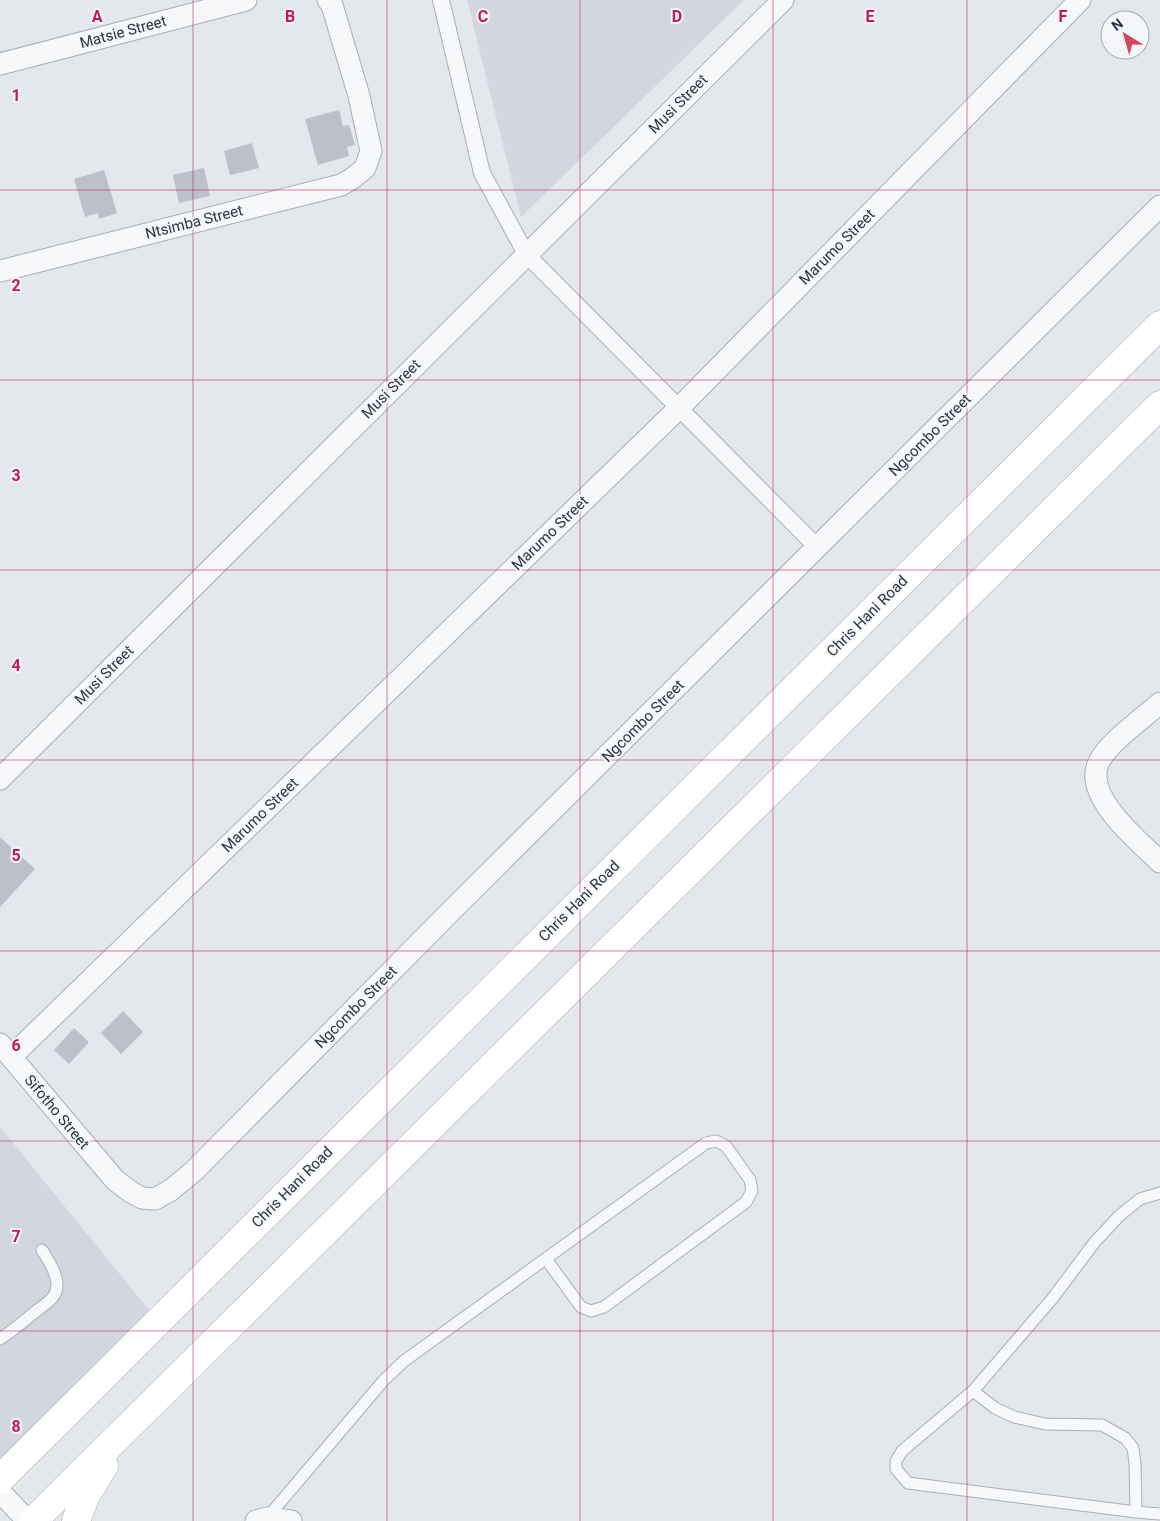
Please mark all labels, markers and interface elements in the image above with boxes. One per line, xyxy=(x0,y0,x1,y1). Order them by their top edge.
text: A xyxy=(92,7,103,26)
text: B xyxy=(285,7,295,26)
text: C xyxy=(478,7,488,26)
text: D xyxy=(672,7,682,26)
text: E xyxy=(866,7,875,26)
text: F xyxy=(1059,7,1068,26)
north arrow xyxy=(1100,10,1150,60)
street label: Matsie Street xyxy=(78,12,168,52)
text: N xyxy=(1108,15,1126,34)
street label: Musi Street xyxy=(645,71,711,137)
text: 1 xyxy=(11,86,21,105)
street label: Ntsimba Street xyxy=(143,201,245,243)
street label: Marumo Street xyxy=(795,205,879,289)
text: 2 xyxy=(11,276,21,295)
street label: Musi Street xyxy=(358,356,424,422)
street label: Ngcombo Street xyxy=(885,390,975,480)
text: 3 xyxy=(11,466,21,485)
street label: Marumo Street xyxy=(508,492,592,574)
street label: Chris Hani Road xyxy=(823,572,911,660)
street label: Musi Street xyxy=(71,642,137,708)
text: 4 xyxy=(11,656,21,675)
street label: Ngcombo Street xyxy=(598,676,688,766)
street label: Marumo Street xyxy=(218,774,302,856)
text: 5 xyxy=(11,846,21,865)
street label: Chris Hani Road xyxy=(535,857,623,945)
street label: Ngcombo Street xyxy=(311,962,401,1052)
text: 6 xyxy=(11,1036,21,1055)
street label: Sifotho Street xyxy=(21,1071,93,1153)
street label: Chris Hani Road xyxy=(248,1143,336,1231)
text: 7 xyxy=(11,1227,21,1246)
text: 8 xyxy=(11,1417,21,1436)

